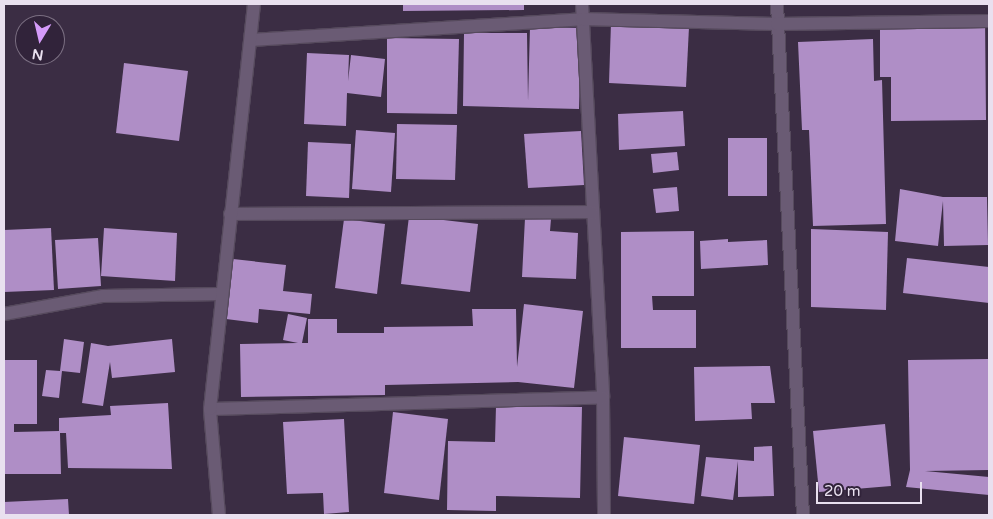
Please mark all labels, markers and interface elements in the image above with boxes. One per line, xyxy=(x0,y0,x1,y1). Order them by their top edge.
north arrow xyxy=(15,15,65,65)
text: N xyxy=(31,45,45,64)
scale bar xyxy=(818,472,924,504)
text: 20 m xyxy=(824,482,861,500)

